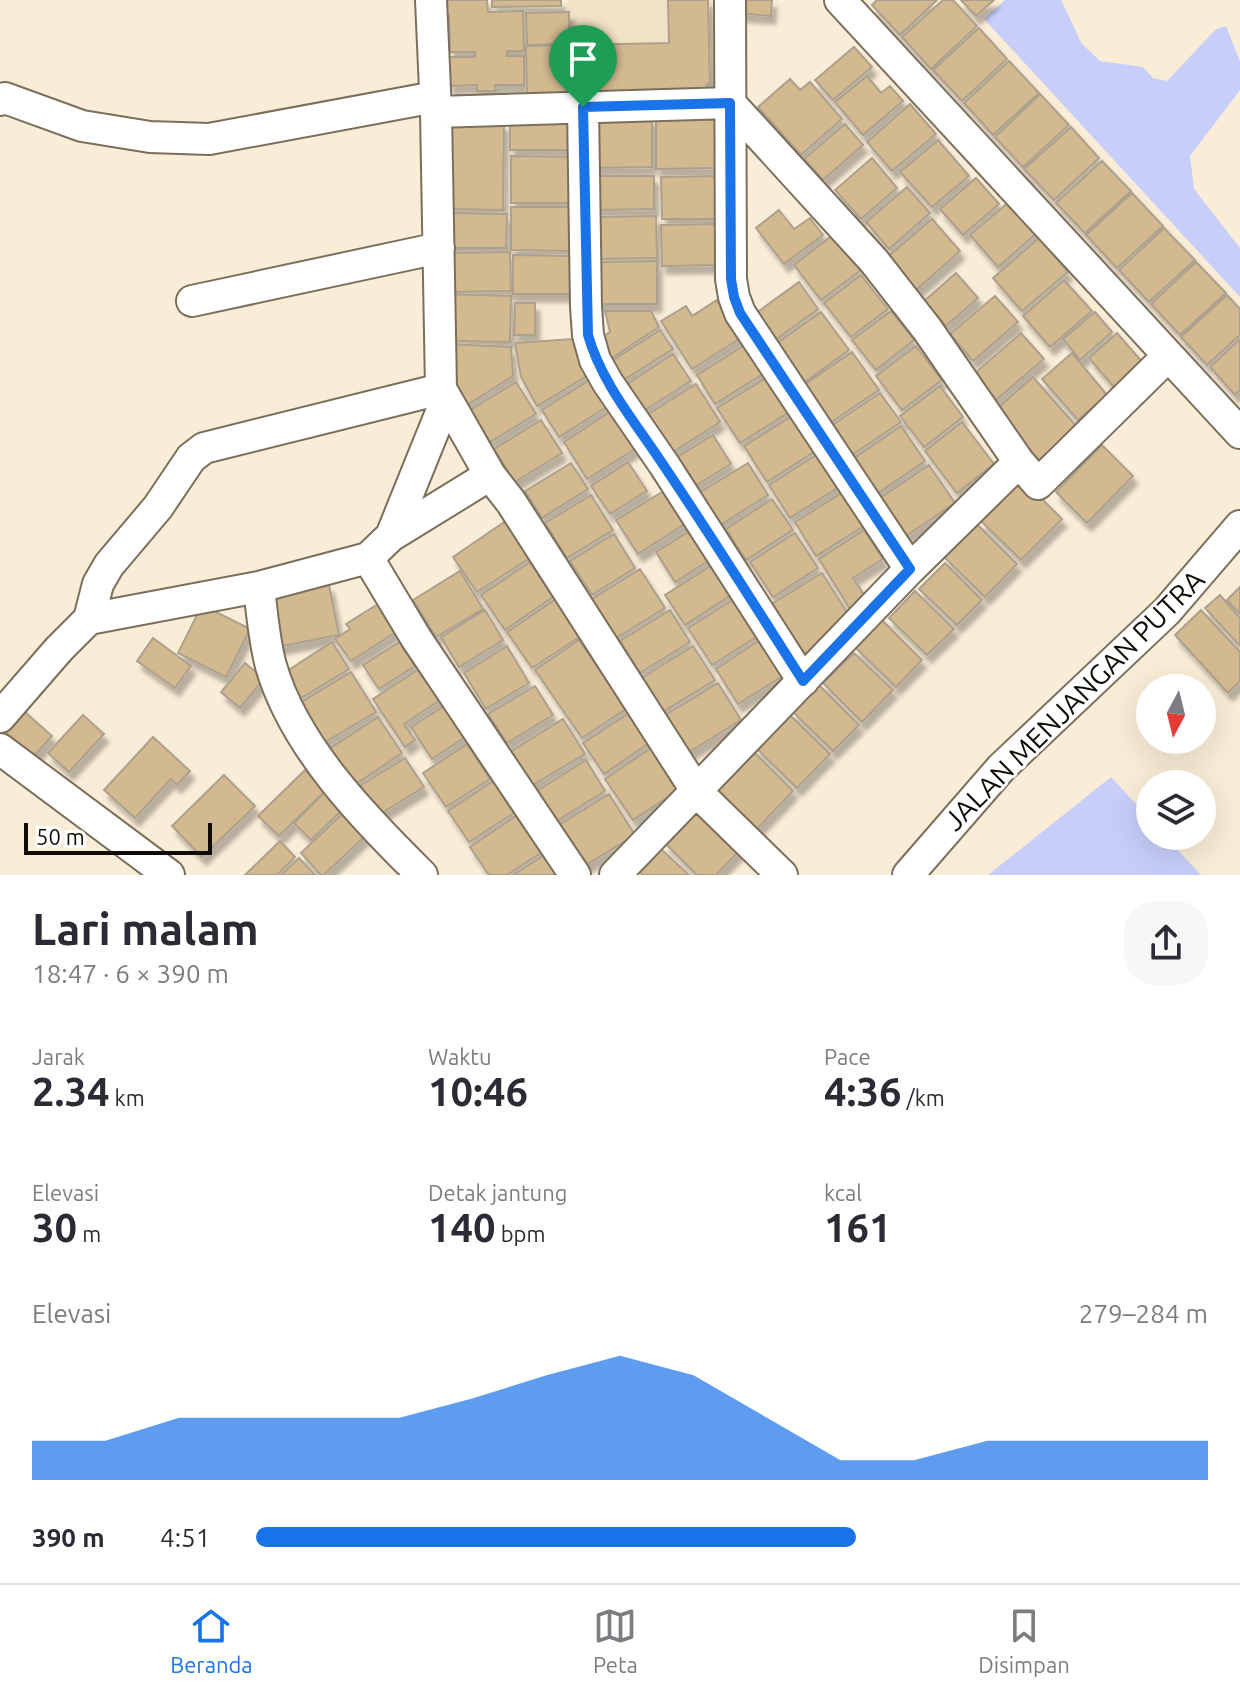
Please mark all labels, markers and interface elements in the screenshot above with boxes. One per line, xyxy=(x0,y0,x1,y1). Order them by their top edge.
pin xyxy=(549,25,617,107)
icon: arrive xyxy=(561,37,605,81)
street label: JALAN MENJANGAN PUTRA xyxy=(937,563,1210,836)
north arrow xyxy=(1136,674,1216,754)
map controls xyxy=(1136,674,1216,850)
button: layers xyxy=(1136,770,1216,850)
scale bar xyxy=(24,819,212,855)
text: 50 m xyxy=(36,824,85,849)
button: share xyxy=(1124,901,1208,985)
text: Lari malam xyxy=(32,904,259,953)
text: 18:47 · 6 × 390 m xyxy=(32,959,229,988)
text: Jarak xyxy=(32,1044,85,1069)
text: Waktu xyxy=(428,1044,492,1069)
text: Pace xyxy=(824,1044,871,1069)
text: 2.34 xyxy=(32,1069,110,1114)
text: 10:46 xyxy=(428,1069,528,1114)
text: 4:36 xyxy=(824,1069,902,1114)
text: km xyxy=(110,1085,145,1110)
text: /km xyxy=(902,1085,945,1110)
text: Elevasi xyxy=(32,1180,99,1205)
text: Detak jantung xyxy=(428,1180,567,1205)
text: kcal xyxy=(824,1180,862,1205)
text: 30 xyxy=(32,1205,77,1250)
text: 140 xyxy=(428,1205,496,1250)
text: 161 xyxy=(824,1205,892,1250)
text: m xyxy=(77,1221,101,1246)
text: bpm xyxy=(496,1221,545,1246)
text: Elevasi xyxy=(32,1299,111,1328)
text: 279–284 m xyxy=(1079,1299,1208,1328)
text: 390 m xyxy=(32,1523,105,1552)
text: 4:51 xyxy=(160,1523,210,1552)
tab: Beranda xyxy=(170,1604,253,1677)
tab: Peta xyxy=(593,1604,638,1677)
tab: Disimpan xyxy=(978,1604,1070,1677)

